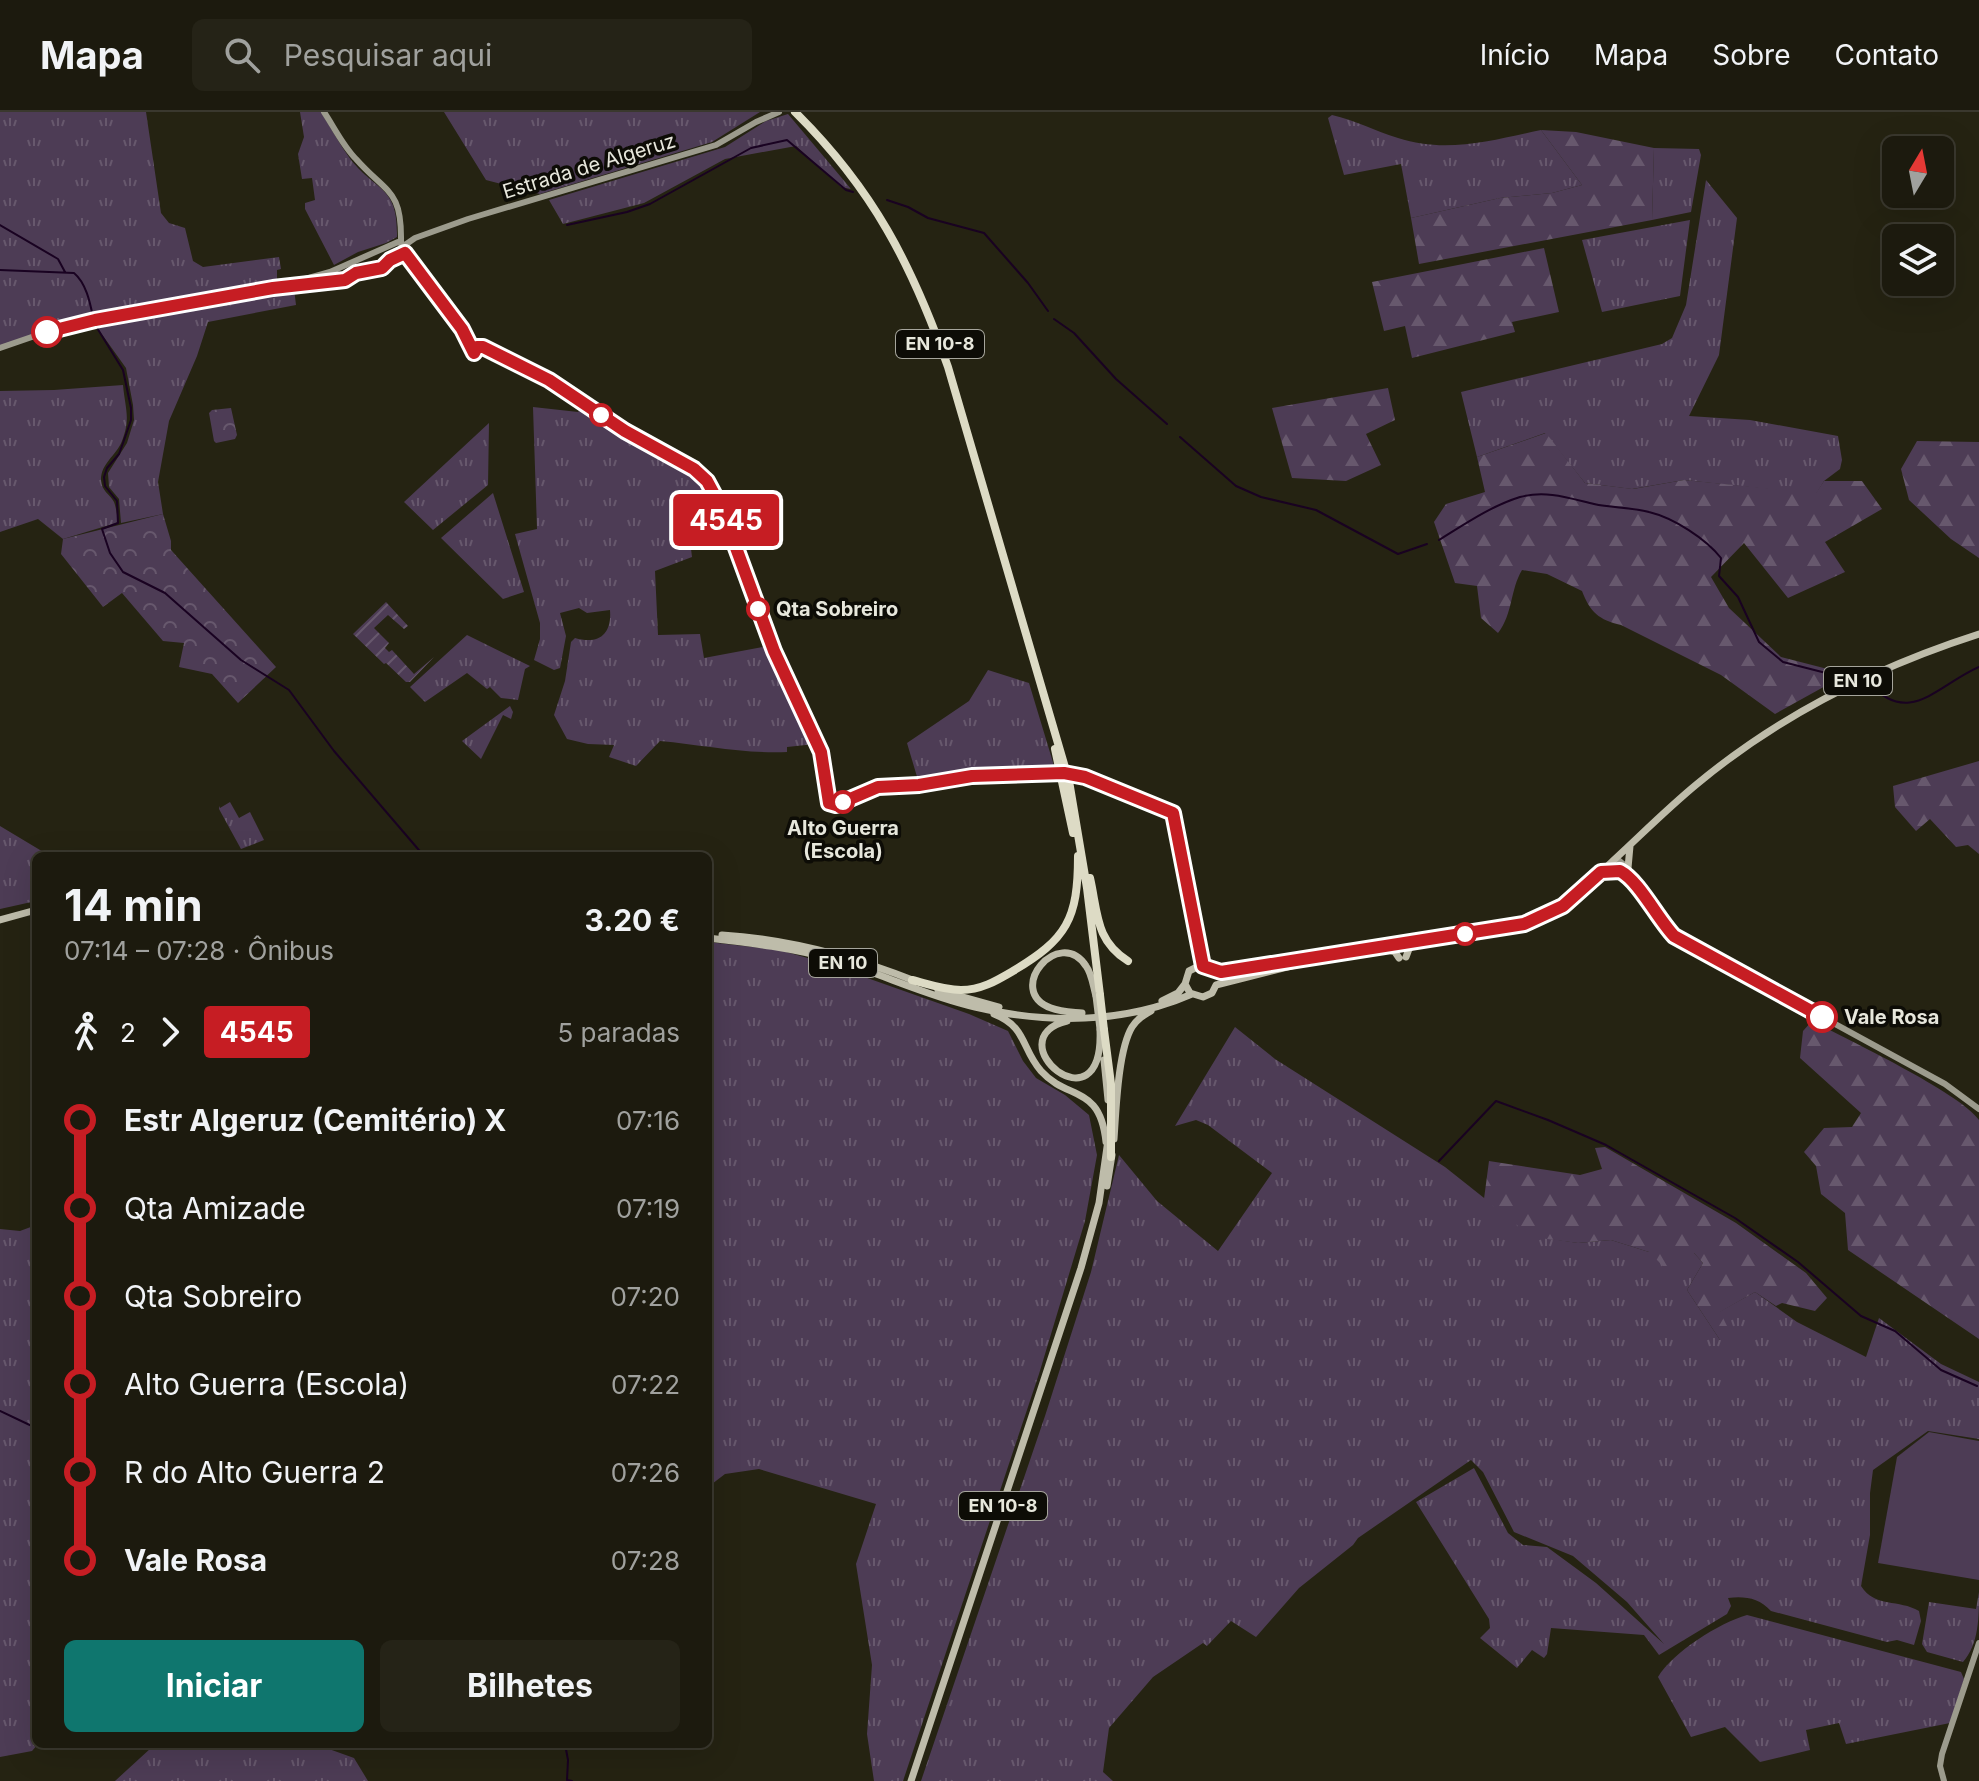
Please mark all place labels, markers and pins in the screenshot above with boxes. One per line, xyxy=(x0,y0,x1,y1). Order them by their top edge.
unlabelled marker xyxy=(32,317,62,347)
unlabelled marker xyxy=(590,404,612,426)
place label: Qta Sobreiro xyxy=(776,597,898,621)
marker: Qta Sobreiro xyxy=(747,598,769,620)
marker: Alto Guerra (Escola) xyxy=(832,791,854,813)
place label: Alto Guerra (Escola) xyxy=(787,816,899,863)
unlabelled marker xyxy=(1454,923,1476,945)
marker: Vale Rosa xyxy=(1807,1002,1837,1032)
place label: Vale Rosa xyxy=(1844,1005,1939,1029)

